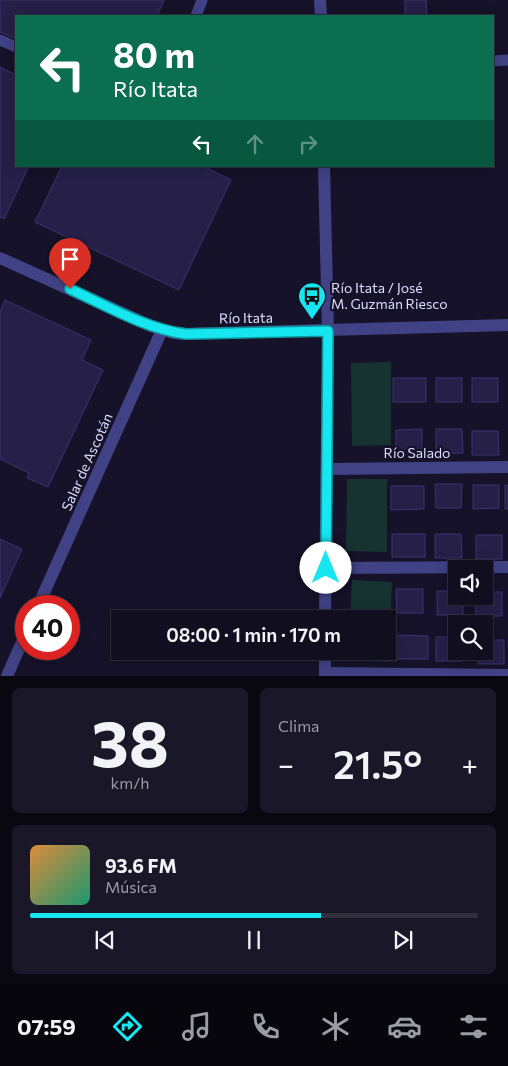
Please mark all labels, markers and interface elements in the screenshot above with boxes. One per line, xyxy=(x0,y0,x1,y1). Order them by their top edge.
text: 80 m xyxy=(113,32,195,75)
icon: left xyxy=(30,35,95,100)
text: Río Itata xyxy=(113,75,198,102)
icon: left xyxy=(188,130,216,158)
icon: ahead xyxy=(241,130,269,158)
icon: right xyxy=(294,130,322,158)
pin xyxy=(49,238,91,289)
icon: arrive xyxy=(56,245,84,273)
place label: Río Itata / José M. Guzmán Riesco xyxy=(331,279,448,312)
bus stop icon: Río Itata / José M. Guzmán Riesco xyxy=(297,281,327,320)
street label: Río Itata xyxy=(219,309,273,326)
street label: Salar de Ascotán xyxy=(57,410,116,513)
street label: Río Salado xyxy=(384,444,450,461)
position arrow xyxy=(299,541,351,593)
map controls xyxy=(448,560,493,660)
button: sound xyxy=(448,560,493,605)
speed limit sign: 40 xyxy=(15,595,80,660)
button: search xyxy=(448,615,493,660)
text: 08:00 · 1 min · 170 m xyxy=(166,623,341,646)
text: 38 xyxy=(91,701,169,780)
text: Clima xyxy=(278,716,319,735)
text: 21.5° xyxy=(333,740,422,787)
text: − xyxy=(278,747,294,781)
text: + xyxy=(462,747,478,781)
text: km/h xyxy=(111,773,149,792)
text: 93.6 FM xyxy=(105,854,177,877)
text: Música xyxy=(105,877,157,896)
icon: previous xyxy=(91,926,119,954)
icon: pause xyxy=(240,926,268,954)
icon: next xyxy=(389,926,417,954)
icon: directions xyxy=(110,1009,145,1044)
icon: music xyxy=(179,1009,214,1044)
icon: phone xyxy=(248,1009,283,1044)
icon: climate xyxy=(318,1009,353,1044)
icon: car xyxy=(387,1009,422,1044)
icon: filters xyxy=(456,1009,491,1044)
text: 07:59 xyxy=(17,1013,76,1040)

